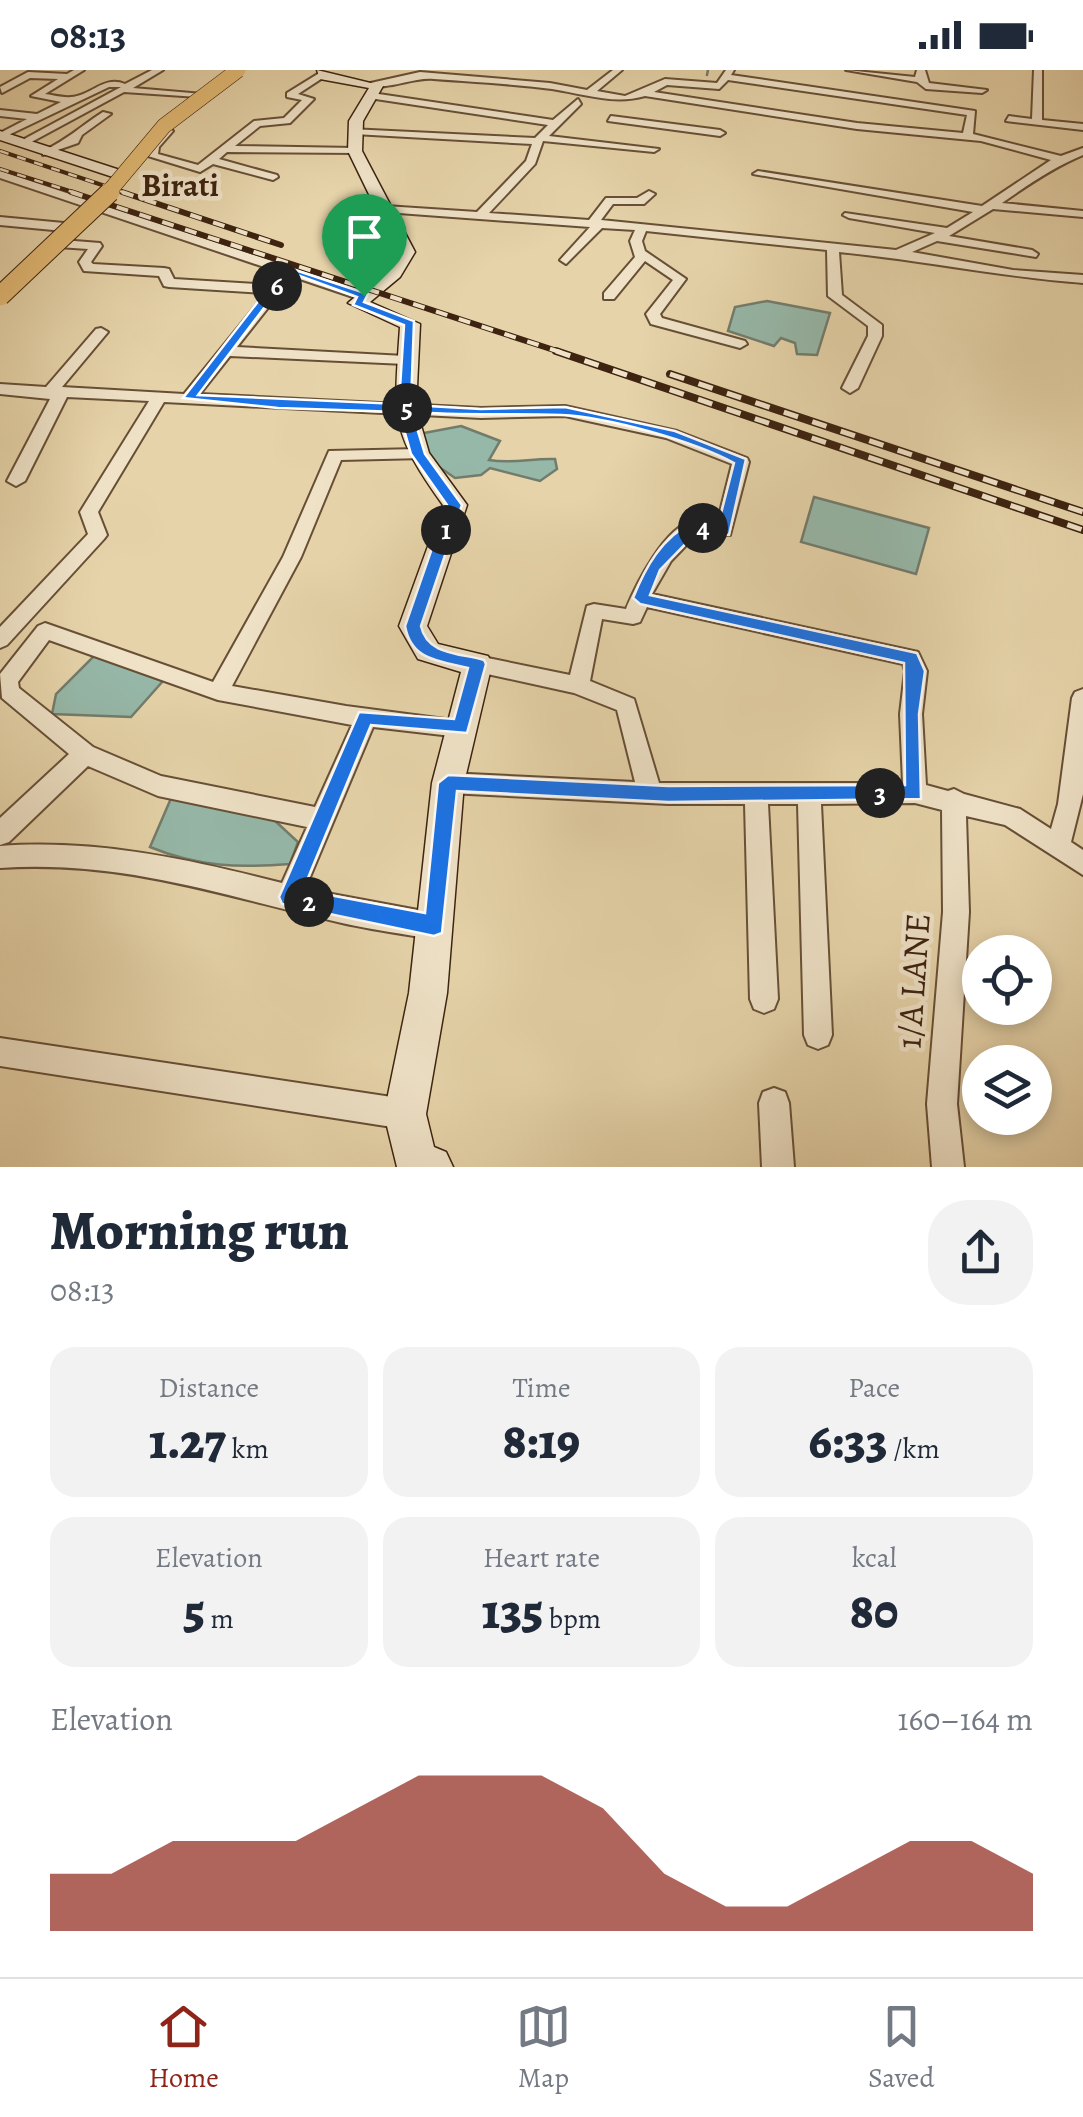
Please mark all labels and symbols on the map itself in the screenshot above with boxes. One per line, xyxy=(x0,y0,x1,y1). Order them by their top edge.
district label: Birati xyxy=(141,163,219,207)
pin xyxy=(322,194,407,297)
pin: 6 xyxy=(252,261,302,311)
pin: 5 xyxy=(382,383,432,433)
pin: 4 xyxy=(678,503,728,553)
pin: 1 xyxy=(421,505,471,555)
pin: 3 xyxy=(855,768,905,818)
pin: 2 xyxy=(284,877,334,927)
street label: 1/A LANE xyxy=(884,912,942,1050)

